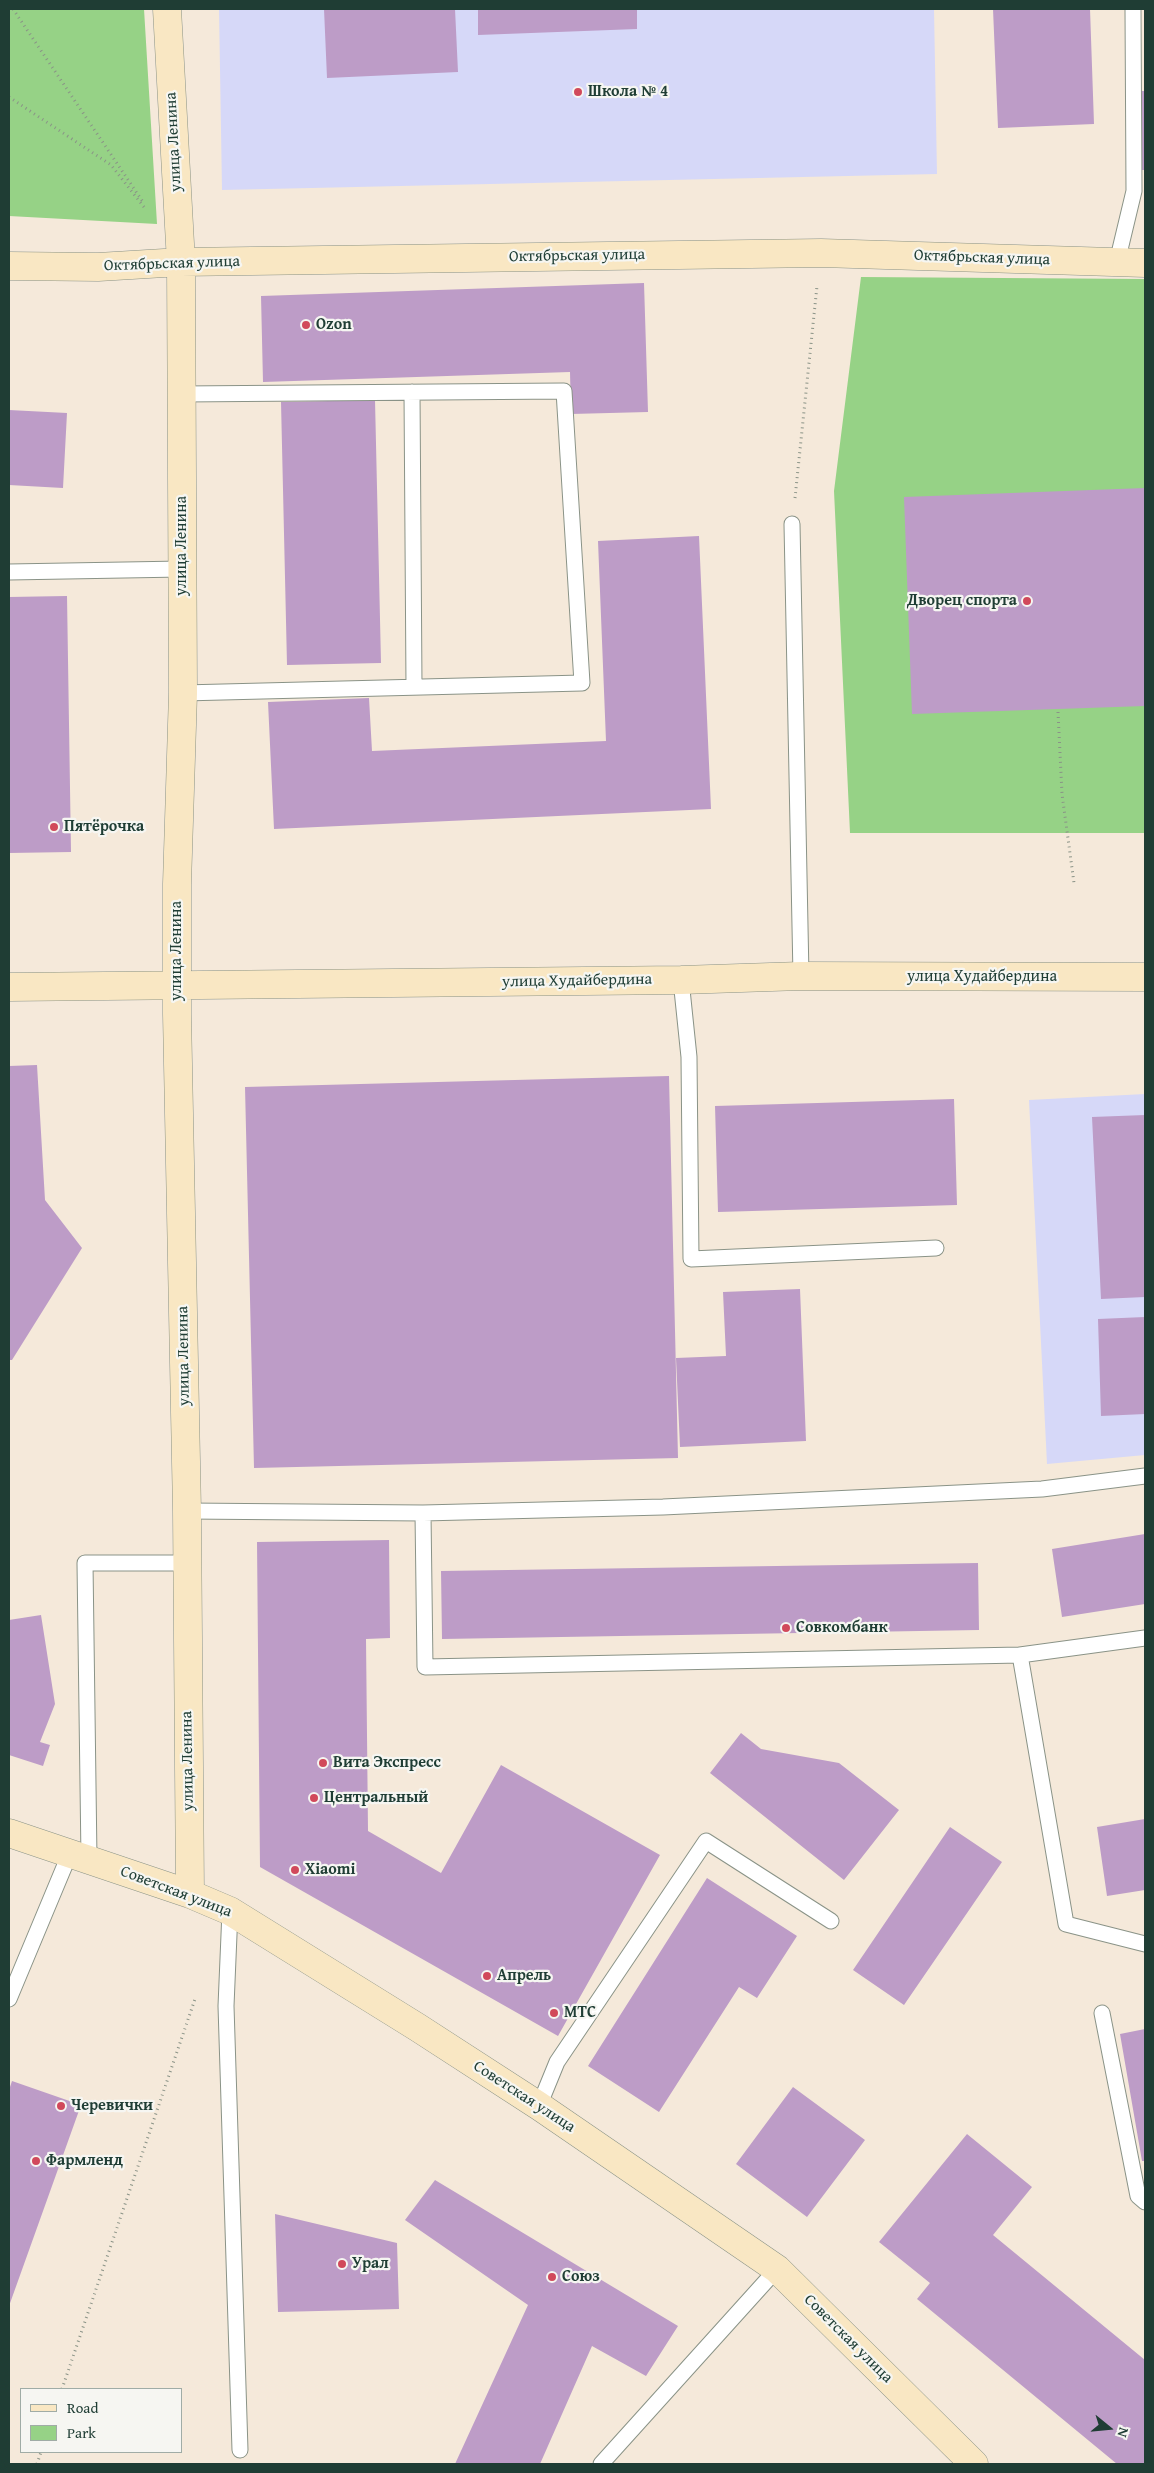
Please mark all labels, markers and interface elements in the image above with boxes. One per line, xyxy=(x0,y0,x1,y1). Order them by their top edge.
place label: Школа № 4 xyxy=(588,82,668,102)
marker: Школа № 4 xyxy=(572,86,584,98)
street label: улица Ленина xyxy=(162,92,186,192)
street label: Октябрьская улица xyxy=(509,245,645,267)
street label: Октябрьская улица xyxy=(914,246,1050,270)
street label: Октябрьская улица xyxy=(104,252,240,276)
place label: Ozon xyxy=(316,315,352,335)
marker: Ozon xyxy=(300,319,312,331)
street label: улица Ленина xyxy=(172,496,192,596)
place label: Дворец спорта xyxy=(907,591,1017,611)
marker: Дворец спорта xyxy=(1021,595,1033,607)
place label: Пятёрочка xyxy=(64,817,144,837)
marker: Пятёрочка xyxy=(48,821,60,833)
street label: улица Ленина xyxy=(167,901,187,1001)
street label: улица Худайбердина xyxy=(907,967,1057,987)
street label: улица Худайбердина xyxy=(502,970,652,992)
street label: улица Ленина xyxy=(174,1306,194,1406)
place label: Совкомбанк xyxy=(796,1618,888,1638)
marker: Совкомбанк xyxy=(780,1622,792,1634)
street label: улица Ленина xyxy=(178,1711,198,1811)
place label: Вита Экспресс xyxy=(333,1753,441,1773)
marker: Вита Экспресс xyxy=(317,1757,329,1769)
place label: Центральный xyxy=(324,1788,428,1808)
marker: Центральный xyxy=(308,1792,320,1804)
place label: Xiaomi xyxy=(305,1860,356,1880)
street label: Советская улица xyxy=(118,1862,234,1922)
marker: Xiaomi xyxy=(289,1864,301,1876)
place label: Апрель xyxy=(497,1966,551,1986)
marker: Апрель xyxy=(481,1970,493,1982)
place label: МТС xyxy=(564,2003,596,2023)
marker: МТС xyxy=(548,2007,560,2019)
street label: Советская улица xyxy=(469,2057,579,2137)
place label: Черевички xyxy=(71,2096,153,2116)
marker: Черевички xyxy=(55,2100,67,2112)
place label: Фармленд xyxy=(46,2151,123,2171)
marker: Фармленд xyxy=(30,2155,42,2167)
place label: Урал xyxy=(352,2254,389,2274)
marker: Урал xyxy=(336,2258,348,2270)
place label: Союз xyxy=(562,2267,600,2287)
marker: Союз xyxy=(546,2271,558,2283)
street label: Советская улица xyxy=(800,2291,896,2387)
legend xyxy=(20,2388,182,2453)
text: Road xyxy=(67,2397,98,2418)
north arrow xyxy=(1084,2403,1134,2453)
text: Park xyxy=(67,2422,96,2443)
text: N xyxy=(1112,2425,1134,2440)

